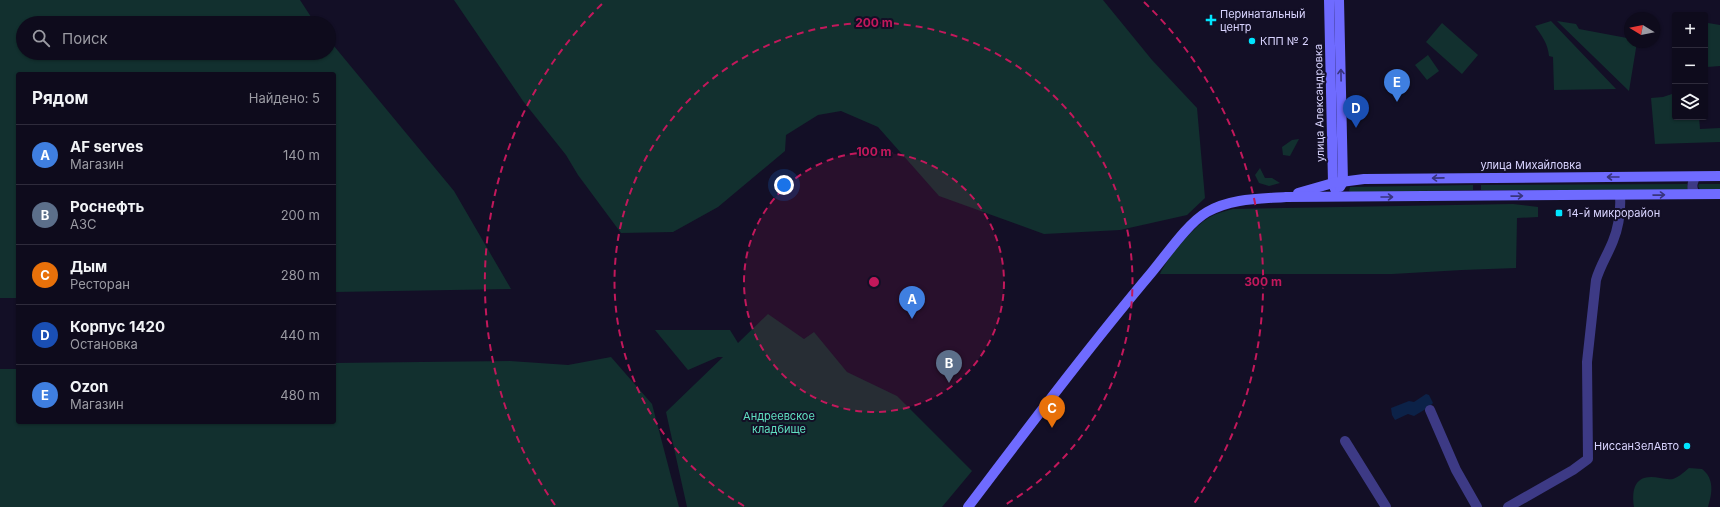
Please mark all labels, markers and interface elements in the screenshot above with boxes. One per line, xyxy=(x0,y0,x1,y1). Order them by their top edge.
place label: Перинатальный центр xyxy=(1220,7,1305,34)
north arrow xyxy=(1624,12,1660,48)
map controls xyxy=(1672,12,1708,120)
button: + xyxy=(1672,12,1708,48)
marker: Перинатальный центр xyxy=(1205,14,1217,26)
text: 200 m xyxy=(855,15,893,30)
search box xyxy=(16,16,336,60)
icon: search xyxy=(30,27,52,49)
text: Поиск xyxy=(62,29,108,48)
place label: КПП № 2 xyxy=(1260,34,1309,48)
marker: КПП № 2 xyxy=(1247,36,1257,46)
street label: улица Александровка xyxy=(1311,44,1327,162)
button: − xyxy=(1672,48,1708,84)
one-way arrow xyxy=(1337,69,1344,82)
pin: E xyxy=(1384,69,1410,102)
button: layers xyxy=(1672,84,1708,120)
text: Рядом xyxy=(32,88,88,108)
text: Найдено: 5 xyxy=(249,90,320,106)
pin: D xyxy=(1343,95,1369,128)
text: AF serves xyxy=(70,137,143,156)
text: 100 m xyxy=(856,144,892,159)
text: A xyxy=(40,147,50,163)
text: 140 m xyxy=(283,147,320,163)
text: Магазин xyxy=(70,156,124,172)
street label: улица Михайловка xyxy=(1481,158,1581,172)
one-way arrow xyxy=(1607,173,1620,181)
one-way arrow xyxy=(1432,174,1445,182)
your location xyxy=(774,175,794,195)
one-way arrow xyxy=(1652,191,1665,199)
one-way arrow xyxy=(1510,192,1523,200)
one-way arrow xyxy=(1380,193,1393,201)
text: Роснефть xyxy=(70,197,144,216)
place label: 14-й микрорайон xyxy=(1567,206,1660,220)
text: B xyxy=(41,207,49,223)
text: 200 m xyxy=(281,207,320,223)
marker: 14-й микрорайон xyxy=(1554,208,1564,218)
text: АЗС xyxy=(70,216,97,232)
text: Дым xyxy=(70,257,107,276)
text: C xyxy=(40,267,50,283)
text: 280 m xyxy=(281,267,320,283)
text: 300 m xyxy=(1244,274,1282,289)
centre of rings xyxy=(867,275,881,289)
text: Ресторан xyxy=(70,276,130,292)
pin: A xyxy=(899,286,925,319)
text: Корпус 1420 xyxy=(70,317,165,336)
text: D xyxy=(40,327,50,343)
text: 440 m xyxy=(280,327,320,343)
text: Остановка xyxy=(70,336,138,352)
pin: B xyxy=(936,350,962,383)
text: Ozon xyxy=(70,377,108,396)
text: E xyxy=(41,387,49,403)
text: 480 m xyxy=(280,387,320,403)
pin: C xyxy=(1039,395,1065,428)
text: Магазин xyxy=(70,396,124,412)
park label: Андреевское кладбище xyxy=(743,409,815,436)
place label: НиссанЗелАвто xyxy=(1594,439,1679,453)
marker: НиссанЗелАвто xyxy=(1682,441,1692,451)

